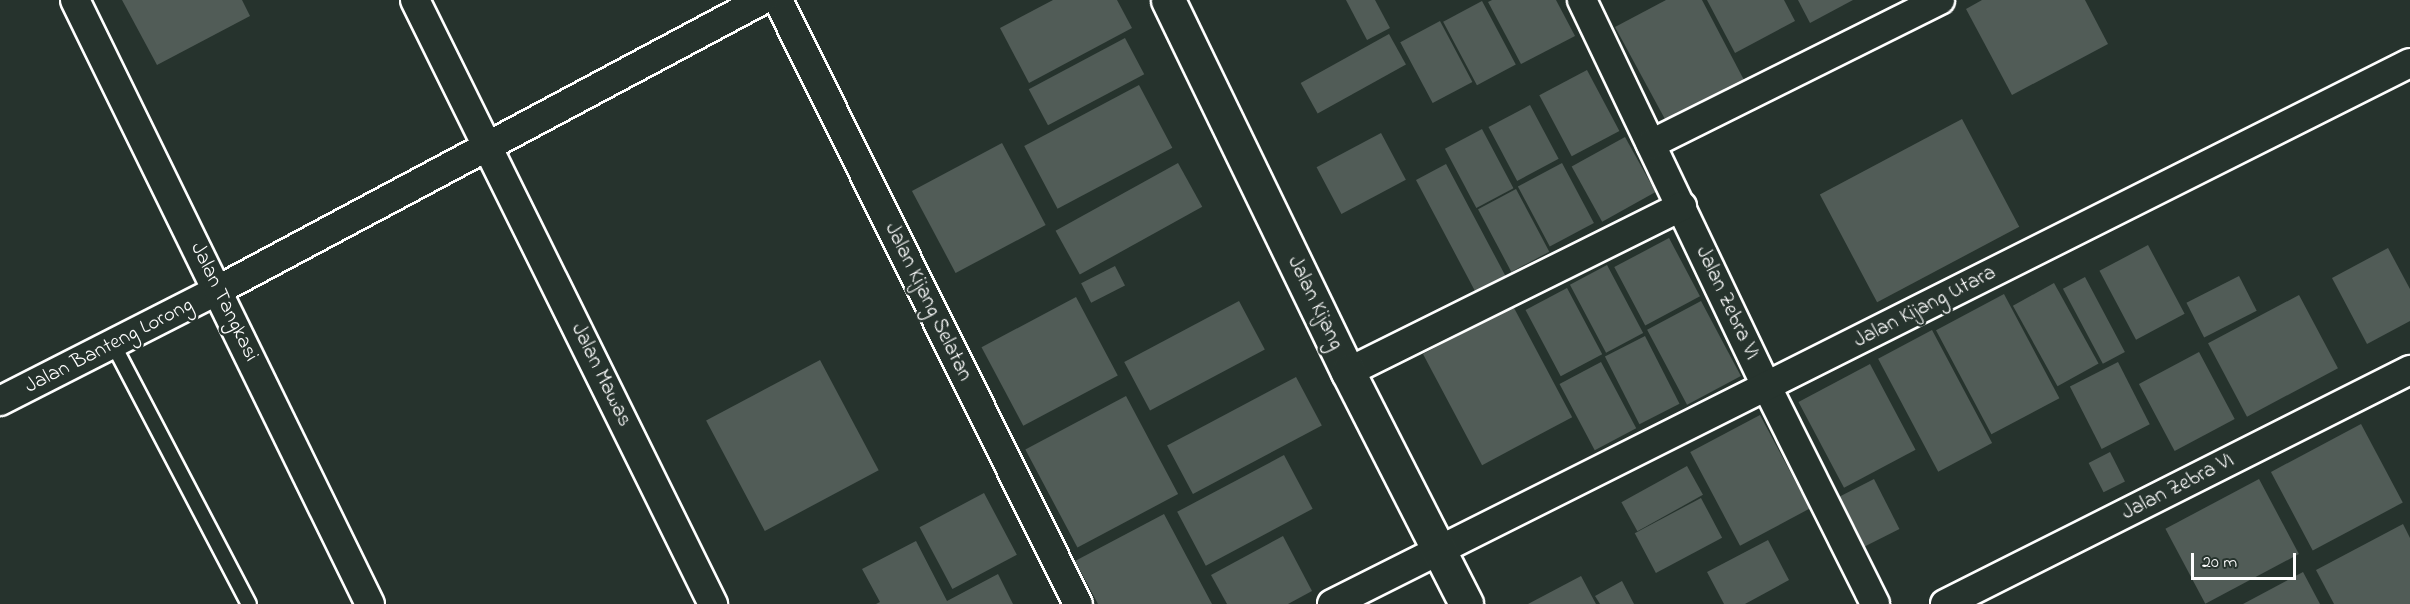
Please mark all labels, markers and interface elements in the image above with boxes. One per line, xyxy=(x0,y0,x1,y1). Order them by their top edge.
street label: Jalan Kijang Selatan xyxy=(879,219,977,385)
street label: Jalan Tangkasi xyxy=(184,238,264,366)
street label: Jalan Zebra VI xyxy=(1690,242,1764,364)
street label: Jalan Kijang xyxy=(1281,252,1349,354)
street label: Jalan Kijang Utara xyxy=(1850,260,2000,354)
street label: Jalan Banteng Lorong xyxy=(21,293,197,399)
street label: Jalan Mawas xyxy=(565,319,637,431)
street label: Jalan Zebra VI xyxy=(2118,448,2238,526)
scale bar xyxy=(2194,541,2299,579)
text: 20 m xyxy=(2202,550,2237,576)

